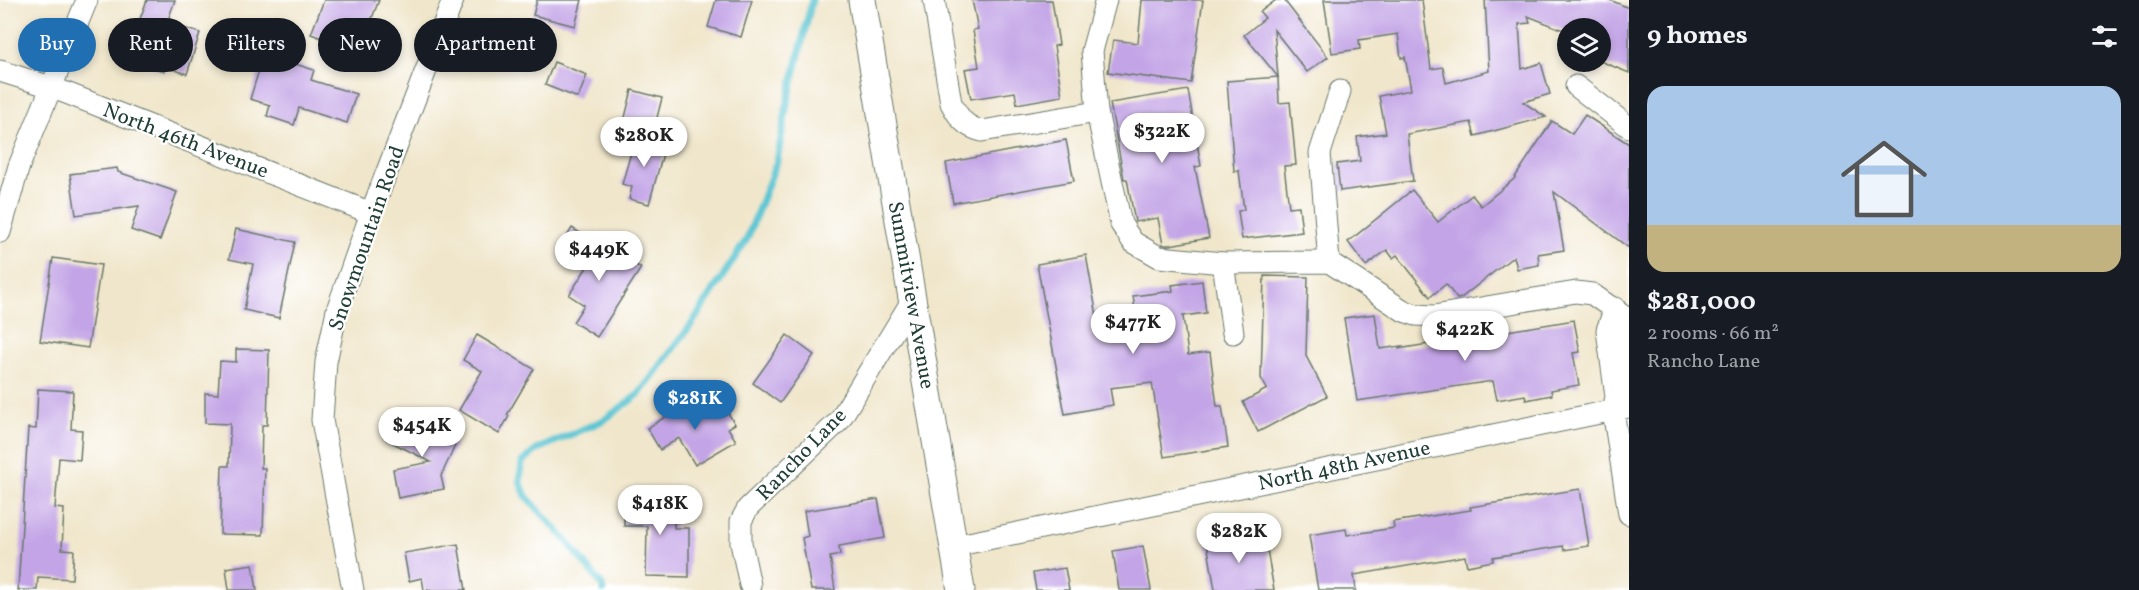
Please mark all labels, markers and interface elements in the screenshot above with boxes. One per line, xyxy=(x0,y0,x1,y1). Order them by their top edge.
chip: Buy xyxy=(18,18,96,72)
chip: Rent xyxy=(108,18,193,72)
chip: Filters xyxy=(205,18,306,72)
chip: New xyxy=(318,18,402,72)
chip: Apartment xyxy=(414,18,557,72)
map controls xyxy=(1557,18,1611,72)
button: layers xyxy=(1557,18,1611,72)
text: 9 homes xyxy=(1647,18,1748,54)
icon: filters xyxy=(2088,20,2121,53)
street label: North 46th Avenue xyxy=(98,96,273,186)
pin: $322K xyxy=(1120,113,1204,164)
pin: $280K xyxy=(602,117,686,168)
text: $322K xyxy=(1134,118,1190,146)
text: $280K xyxy=(614,122,674,150)
icon: home xyxy=(1830,125,1938,233)
street label: Snowmountain Road xyxy=(322,142,413,335)
street label: Summitview Avenue xyxy=(880,199,941,391)
pin: $449K xyxy=(557,231,641,282)
text: $449K xyxy=(569,236,629,264)
text: $281,000 xyxy=(1647,284,1756,320)
pin: $477K xyxy=(1091,304,1175,355)
text: $477K xyxy=(1105,309,1161,337)
pin: $422K xyxy=(1423,311,1507,362)
text: $422K xyxy=(1436,316,1494,344)
text: 2 rooms · 66 m² xyxy=(1647,320,1779,348)
text: Rancho Lane xyxy=(1647,348,1760,376)
pin: $281K xyxy=(653,380,737,431)
text: $281K xyxy=(668,385,722,413)
street label: Rancho Lane xyxy=(750,402,854,508)
pin: $454K xyxy=(380,407,464,458)
text: $454K xyxy=(392,412,452,440)
street label: North 48th Avenue xyxy=(1256,434,1433,499)
pin: $418K xyxy=(618,485,702,536)
text: $418K xyxy=(632,490,688,518)
pin: $282K xyxy=(1197,513,1281,564)
text: $282K xyxy=(1210,518,1268,546)

